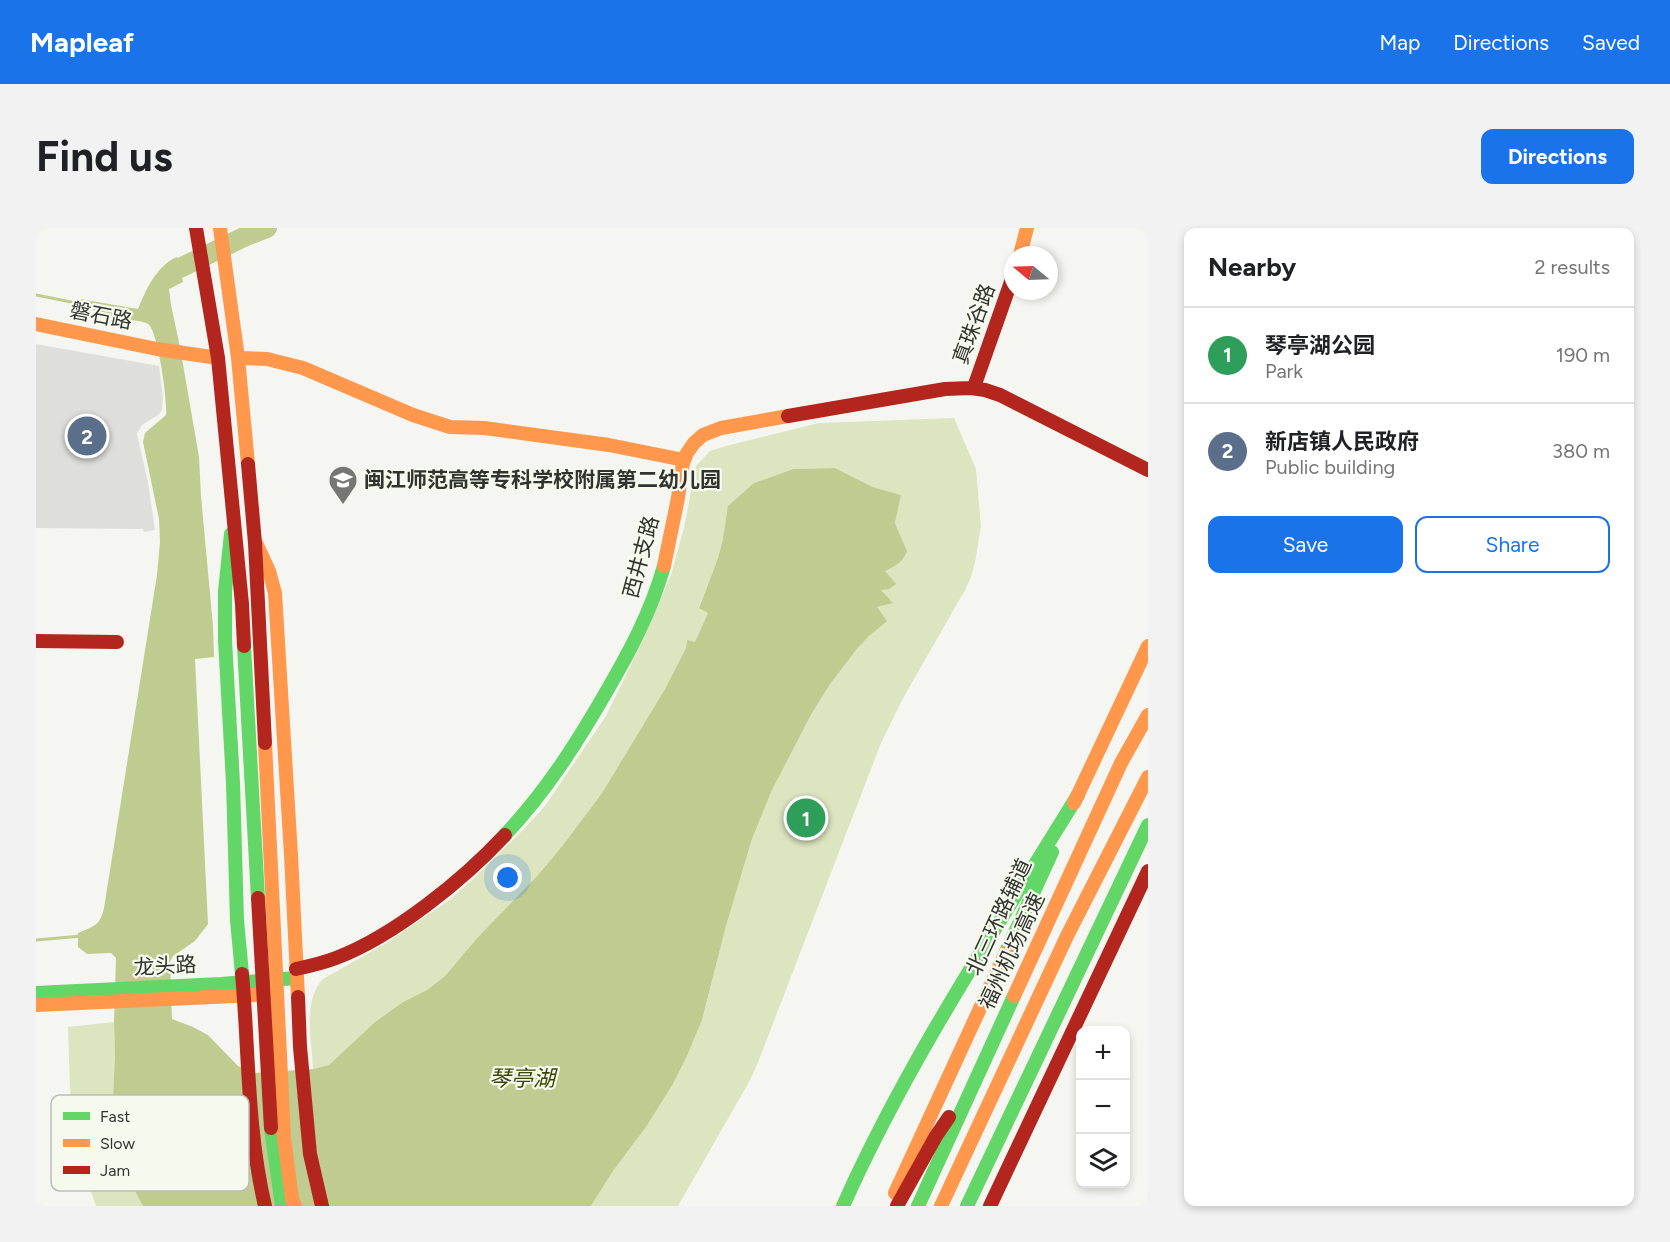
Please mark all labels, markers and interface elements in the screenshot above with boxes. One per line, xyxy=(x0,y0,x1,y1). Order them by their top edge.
text: Mapleaf xyxy=(30,25,134,59)
text: Map xyxy=(1379,30,1420,55)
text: Directions xyxy=(1453,30,1549,55)
text: Saved xyxy=(1582,30,1640,55)
button: Directions xyxy=(1481,129,1634,184)
text: Find us xyxy=(36,131,173,182)
north arrow xyxy=(1004,246,1058,300)
text: Nearby xyxy=(1208,251,1296,283)
text: 2 results xyxy=(1534,255,1610,279)
street label: 真珠谷路 xyxy=(947,280,1000,368)
street label: 磐石路 xyxy=(68,297,134,334)
text: 琴亭湖公园 xyxy=(1265,332,1375,359)
text: 1 xyxy=(1223,343,1232,367)
text: 190 m xyxy=(1556,343,1610,367)
text: Park xyxy=(1265,359,1303,383)
pin: 2 xyxy=(68,414,106,458)
text: 新店镇人民政府 xyxy=(1265,428,1419,455)
text: 2 xyxy=(1222,439,1233,463)
text: 380 m xyxy=(1552,439,1610,463)
text: Public building xyxy=(1265,455,1395,479)
school or university icon: 闽江师范高等专科学校附属第二幼儿园 xyxy=(327,464,359,506)
place label: 闽江师范高等专科学校附属第二幼儿园 xyxy=(364,467,721,492)
street label: 西井支路 xyxy=(618,513,663,601)
button: Save xyxy=(1208,516,1403,573)
button: Share xyxy=(1415,516,1610,573)
pin: 1 xyxy=(786,796,826,840)
street label: 北三环路辅道 xyxy=(961,854,1037,979)
your location xyxy=(493,863,522,892)
street label: 福州机场高速 xyxy=(974,888,1050,1013)
street label: 龙头路 xyxy=(133,951,197,980)
map controls xyxy=(1076,1026,1130,1188)
button: + xyxy=(1076,1026,1130,1080)
water label: 琴亭湖 xyxy=(489,1065,558,1092)
button: − xyxy=(1076,1080,1130,1134)
legend xyxy=(51,1095,249,1191)
text: Fast xyxy=(100,1107,130,1126)
text: Slow xyxy=(100,1134,135,1153)
button: layers xyxy=(1076,1134,1130,1188)
text: Jam xyxy=(100,1161,130,1180)

